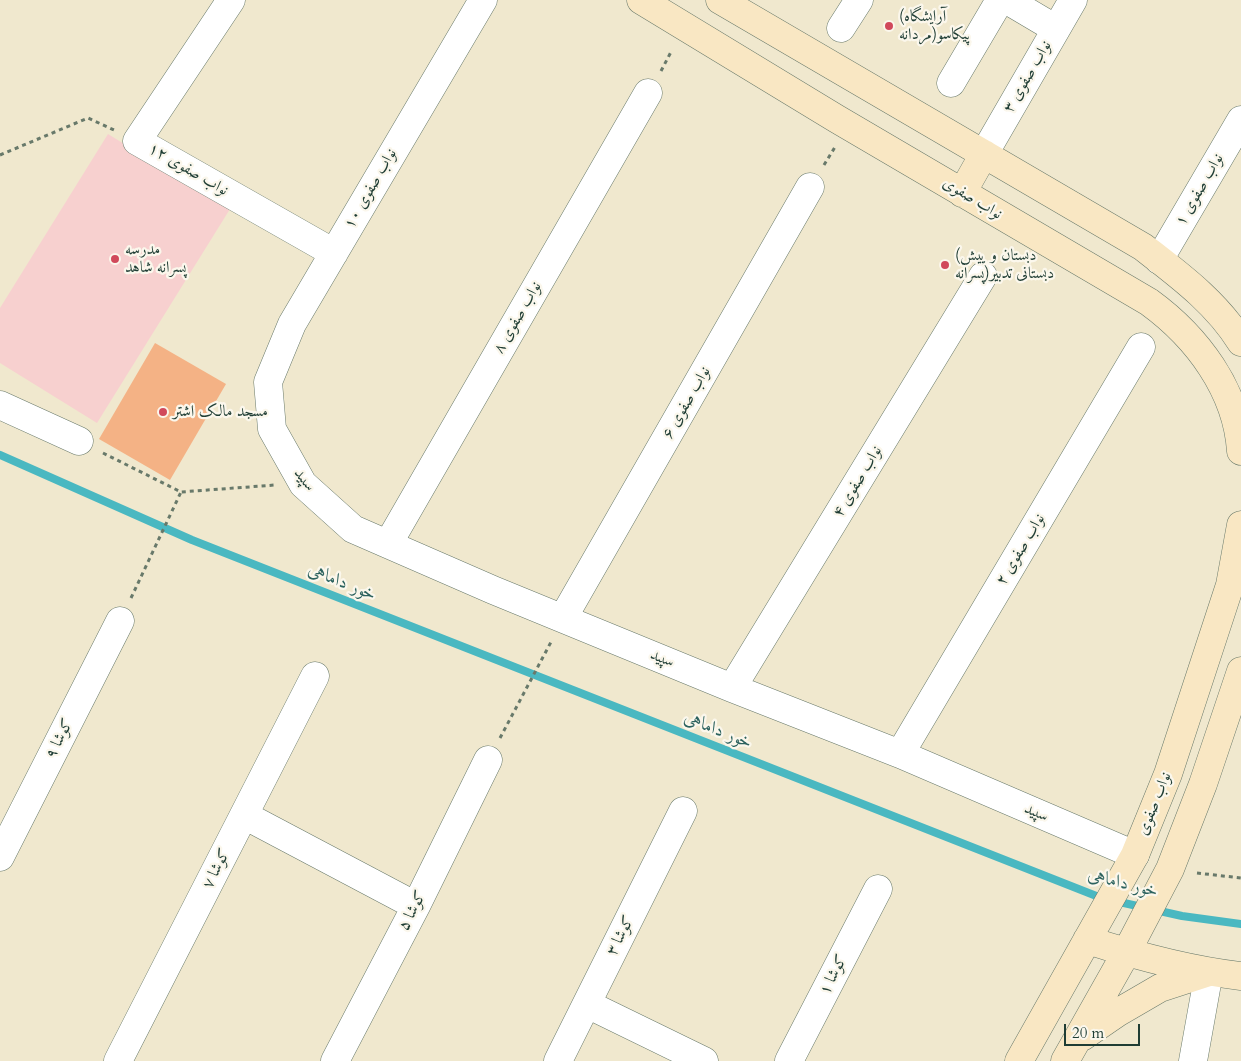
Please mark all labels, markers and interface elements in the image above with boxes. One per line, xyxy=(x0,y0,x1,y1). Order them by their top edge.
place label: (آرایشگاه پیکاسو(مردانه xyxy=(899,7,970,45)
marker: (آرایشگاه پیکاسو(مردانه xyxy=(883,20,895,32)
street label: نواب صفوی ۳ xyxy=(1000,38,1056,116)
street label: نواب صفوی ۱۲ xyxy=(145,139,231,201)
street label: نواب صفوی ۱۰ xyxy=(340,146,402,232)
street label: نواب صفوی ۱ xyxy=(1172,151,1228,229)
street label: نواب صفوی xyxy=(939,174,1005,224)
place label: مدرسه پسرانه شاهد xyxy=(125,240,186,278)
place label: (دبستان و پیش دبستانی تدبیر(پسرانه xyxy=(955,246,1054,284)
marker: مدرسه پسرانه شاهد xyxy=(109,253,121,265)
marker: (دبستان و پیش دبستانی تدبیر(پسرانه xyxy=(939,259,951,271)
street label: نواب صفوی ۸ xyxy=(490,279,546,357)
street label: نواب صفوی ۶ xyxy=(659,364,715,442)
place label: مسجد مالک اشتر xyxy=(173,402,268,422)
marker: مسجد مالک اشتر xyxy=(157,406,169,418)
street label: نواب صفوی ۴ xyxy=(829,443,887,521)
street label: سپید xyxy=(289,464,319,496)
street label: نواب صفوی ۲ xyxy=(992,511,1050,589)
water label: خور داماهی xyxy=(305,560,379,606)
street label: سپید xyxy=(647,646,677,672)
water label: خور داماهی xyxy=(681,708,755,754)
street label: کوشا ۹ xyxy=(42,716,78,762)
street label: نواب صفوی xyxy=(1134,770,1176,838)
street label: سپید xyxy=(1021,799,1051,827)
street label: کوشا ۷ xyxy=(199,846,235,892)
water label: خور داماهی xyxy=(1086,865,1160,903)
street label: کوشا ۵ xyxy=(395,888,431,934)
street label: کوشا ۳ xyxy=(603,913,639,959)
street label: کوشا ۱ xyxy=(816,952,852,998)
scale bar xyxy=(1066,1014,1142,1046)
text: 20 m xyxy=(1072,1023,1104,1043)

